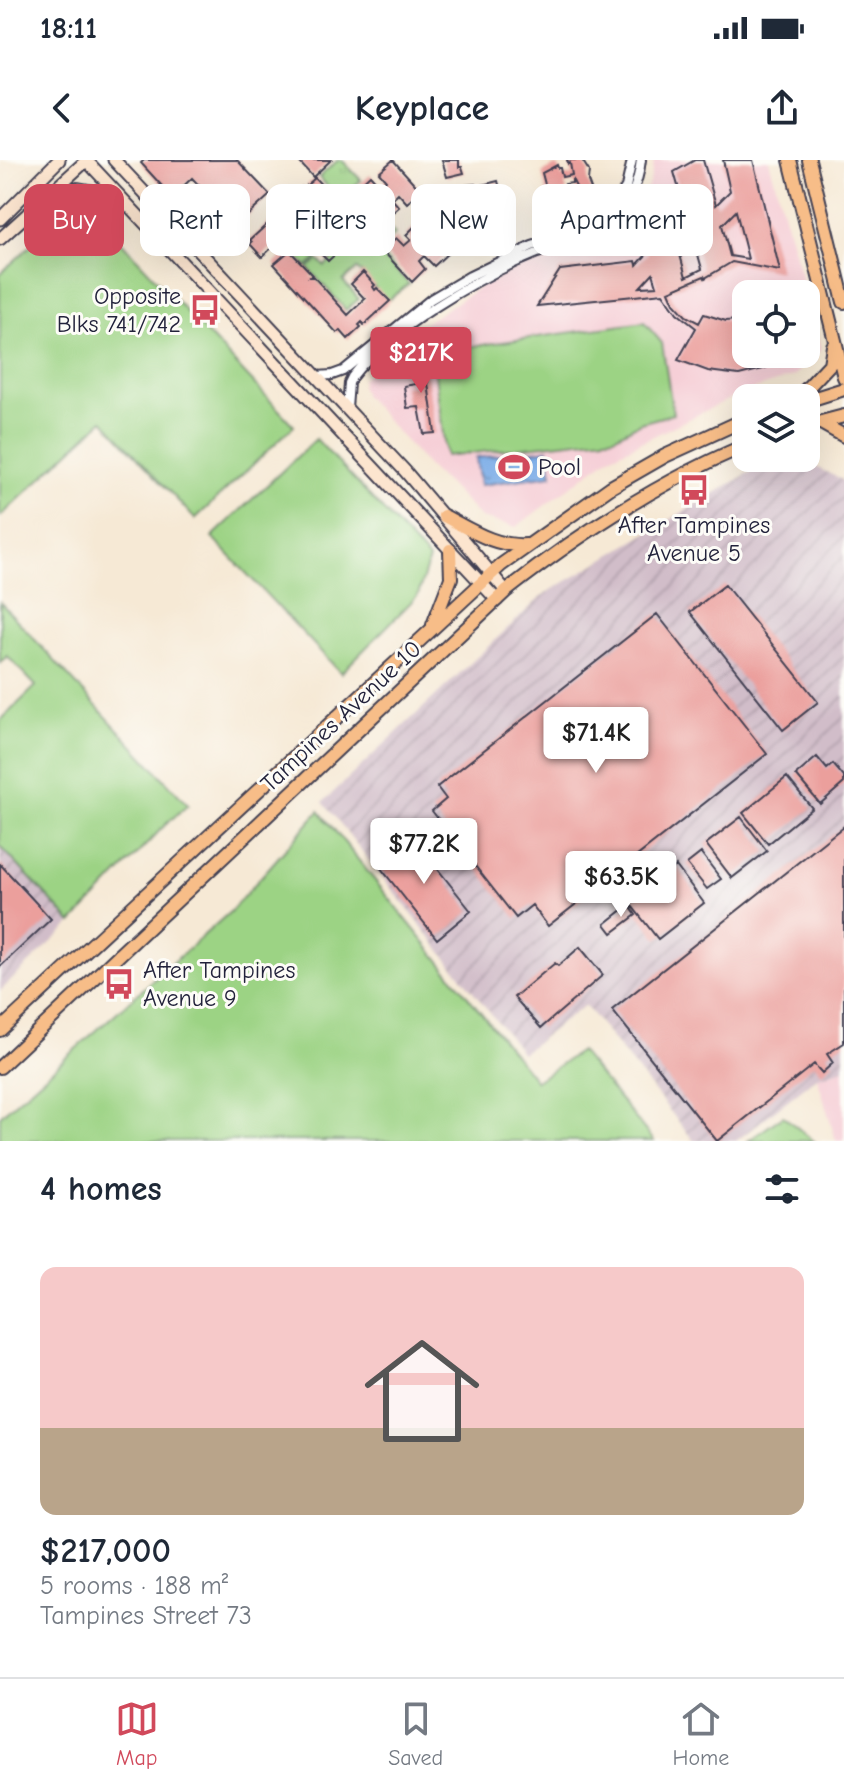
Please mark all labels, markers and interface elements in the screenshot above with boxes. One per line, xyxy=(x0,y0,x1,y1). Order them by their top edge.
text: 18:11 xyxy=(40,11,97,46)
icon: back xyxy=(40,86,84,130)
icon: share xyxy=(760,86,804,130)
text: Keyplace xyxy=(355,88,489,129)
chip: Buy xyxy=(24,184,124,256)
chip: Rent xyxy=(140,184,250,256)
chip: Filters xyxy=(266,184,395,256)
chip: New xyxy=(411,184,516,256)
chip: Apartment xyxy=(532,184,713,256)
map controls xyxy=(732,280,820,472)
button: locate xyxy=(732,280,820,368)
place label: Opposite Blks 741/742 xyxy=(57,282,181,338)
bus stop icon: Opposite Blks 741/742 xyxy=(188,293,222,327)
pin: $217K xyxy=(365,327,477,395)
text: $217K xyxy=(388,338,454,368)
button: layers xyxy=(732,384,820,472)
sports icon: Pool xyxy=(497,450,531,484)
place label: Pool xyxy=(538,453,581,481)
bus stop icon: After Tampines Avenue 5 xyxy=(677,473,711,507)
place label: After Tampines Avenue 5 xyxy=(618,511,770,567)
street label: Tampines Avenue 10 xyxy=(255,634,427,798)
pin: $71.4K xyxy=(531,707,661,775)
text: $71.4K xyxy=(561,718,631,748)
pin: $77.2K xyxy=(359,818,489,886)
text: $77.2K xyxy=(388,829,460,859)
pin: $63.5K xyxy=(556,851,686,919)
text: $63.5K xyxy=(583,862,659,892)
place label: After Tampines Avenue 9 xyxy=(143,956,295,1012)
bus stop icon: After Tampines Avenue 9 xyxy=(102,967,136,1001)
icon: filters xyxy=(760,1167,804,1211)
text: 4 homes xyxy=(40,1169,162,1209)
icon: home xyxy=(350,1319,494,1463)
text: $217,000 xyxy=(40,1531,171,1571)
text: 5 rooms · 188 m² xyxy=(40,1571,228,1601)
text: Tampines Street 73 xyxy=(40,1601,252,1631)
tab: Map xyxy=(115,1697,159,1771)
tab: Saved xyxy=(388,1697,443,1771)
tab: Home xyxy=(672,1697,729,1771)

